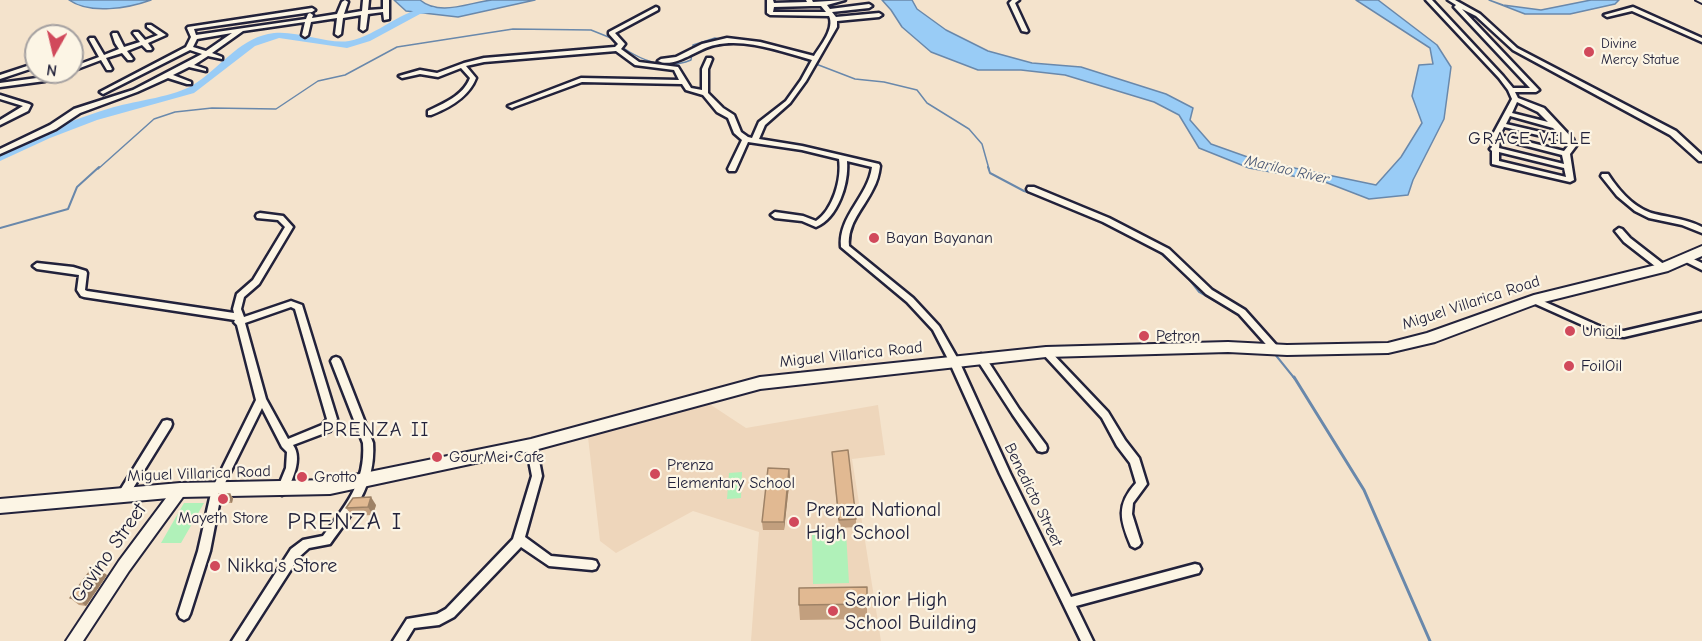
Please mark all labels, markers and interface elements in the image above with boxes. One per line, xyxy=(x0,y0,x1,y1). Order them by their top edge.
north arrow xyxy=(24,24,84,84)
place label: Divine Mercy Statue xyxy=(1601,36,1679,68)
marker: Divine Mercy Statue xyxy=(1582,45,1596,59)
text: N xyxy=(45,60,58,79)
district label: GRACE VILLE xyxy=(1468,128,1592,150)
water label: Marilao River xyxy=(1243,152,1331,188)
place label: Bayan Bayanan xyxy=(886,228,993,248)
marker: Bayan Bayanan xyxy=(867,231,881,245)
street label: Miguel Villarica Road xyxy=(1400,272,1542,334)
place label: Unioil xyxy=(1582,321,1621,341)
marker: Unioil xyxy=(1563,324,1577,338)
place label: Petron xyxy=(1156,326,1200,346)
marker: Petron xyxy=(1137,329,1151,343)
street label: Miguel Villarica Road xyxy=(778,338,924,372)
place label: FoilOil xyxy=(1581,356,1622,376)
marker: FoilOil xyxy=(1562,359,1576,373)
district label: PRENZA II xyxy=(322,418,430,442)
street label: Benedicto Street xyxy=(1000,440,1066,550)
place label: GourMei Cafe xyxy=(449,447,544,467)
marker: GourMei Cafe xyxy=(430,450,444,464)
place label: Prenza Elementary School xyxy=(667,455,795,493)
street label: Miguel Villarica Road xyxy=(127,462,271,486)
place label: Grotto xyxy=(314,467,357,487)
marker: Prenza Elementary School xyxy=(648,467,662,481)
marker: Grotto xyxy=(295,470,309,484)
marker: Mayeth Store xyxy=(216,492,230,506)
place label: Prenza National High School xyxy=(806,498,941,545)
street label: Gavino Street xyxy=(66,499,152,607)
place label: Mayeth Store xyxy=(178,508,268,528)
district label: PRENZA I xyxy=(287,508,403,536)
marker: Prenza National High School xyxy=(787,515,801,529)
place label: Nikka's Store xyxy=(227,554,337,578)
marker: Nikka's Store xyxy=(208,559,222,573)
place label: Senior High School Building xyxy=(845,588,977,635)
marker: Senior High School Building xyxy=(826,604,840,618)

